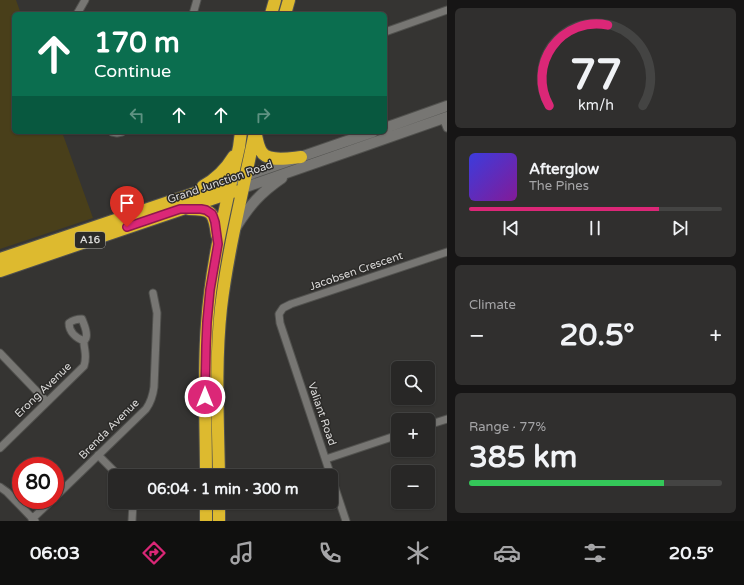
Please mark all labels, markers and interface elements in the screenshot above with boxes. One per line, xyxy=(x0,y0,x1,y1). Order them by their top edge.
text: 170 m xyxy=(94,26,180,60)
icon: ahead xyxy=(28,28,80,80)
text: 77 xyxy=(569,51,622,101)
text: Continue xyxy=(94,60,171,82)
text: km/h xyxy=(578,97,613,114)
icon: left xyxy=(126,104,148,126)
icon: ahead xyxy=(168,104,190,126)
icon: ahead xyxy=(210,104,232,126)
icon: right xyxy=(252,104,274,126)
street label: Grand Junction Road xyxy=(166,158,274,206)
text: Afterglow xyxy=(529,160,599,178)
text: The Pines xyxy=(529,178,589,194)
pin xyxy=(110,186,144,227)
icon: arrive xyxy=(116,192,138,214)
icon: previous xyxy=(500,217,522,239)
icon: pause xyxy=(584,217,606,239)
icon: next xyxy=(669,217,691,239)
road number: A16 xyxy=(75,232,105,248)
street label: Jacobsen Crescent xyxy=(308,249,404,293)
text: Climate xyxy=(469,297,516,313)
text: 20.5° xyxy=(560,317,635,354)
text: − xyxy=(469,323,485,349)
text: + xyxy=(710,323,722,349)
street label: Erong Avenue xyxy=(12,360,74,420)
map controls xyxy=(391,361,435,509)
button: search xyxy=(391,361,435,405)
position arrow xyxy=(184,376,226,418)
street label: Valiant Road xyxy=(305,381,339,447)
street label: Brenda Avenue xyxy=(76,396,142,462)
button: + xyxy=(391,413,435,457)
text: Range · 77% xyxy=(469,419,546,435)
text: 385 km xyxy=(469,439,577,476)
speed limit sign: 80 xyxy=(12,457,64,509)
button: − xyxy=(391,465,435,509)
text: 06:04 · 1 min · 300 m xyxy=(148,480,298,498)
icon: directions xyxy=(140,539,168,567)
icon: music xyxy=(228,539,256,567)
icon: phone xyxy=(316,539,344,567)
icon: climate xyxy=(404,539,432,567)
icon: car xyxy=(493,539,521,567)
icon: filters xyxy=(581,539,609,567)
text: 06:03 xyxy=(30,542,80,564)
text: 20.5° xyxy=(669,542,714,564)

